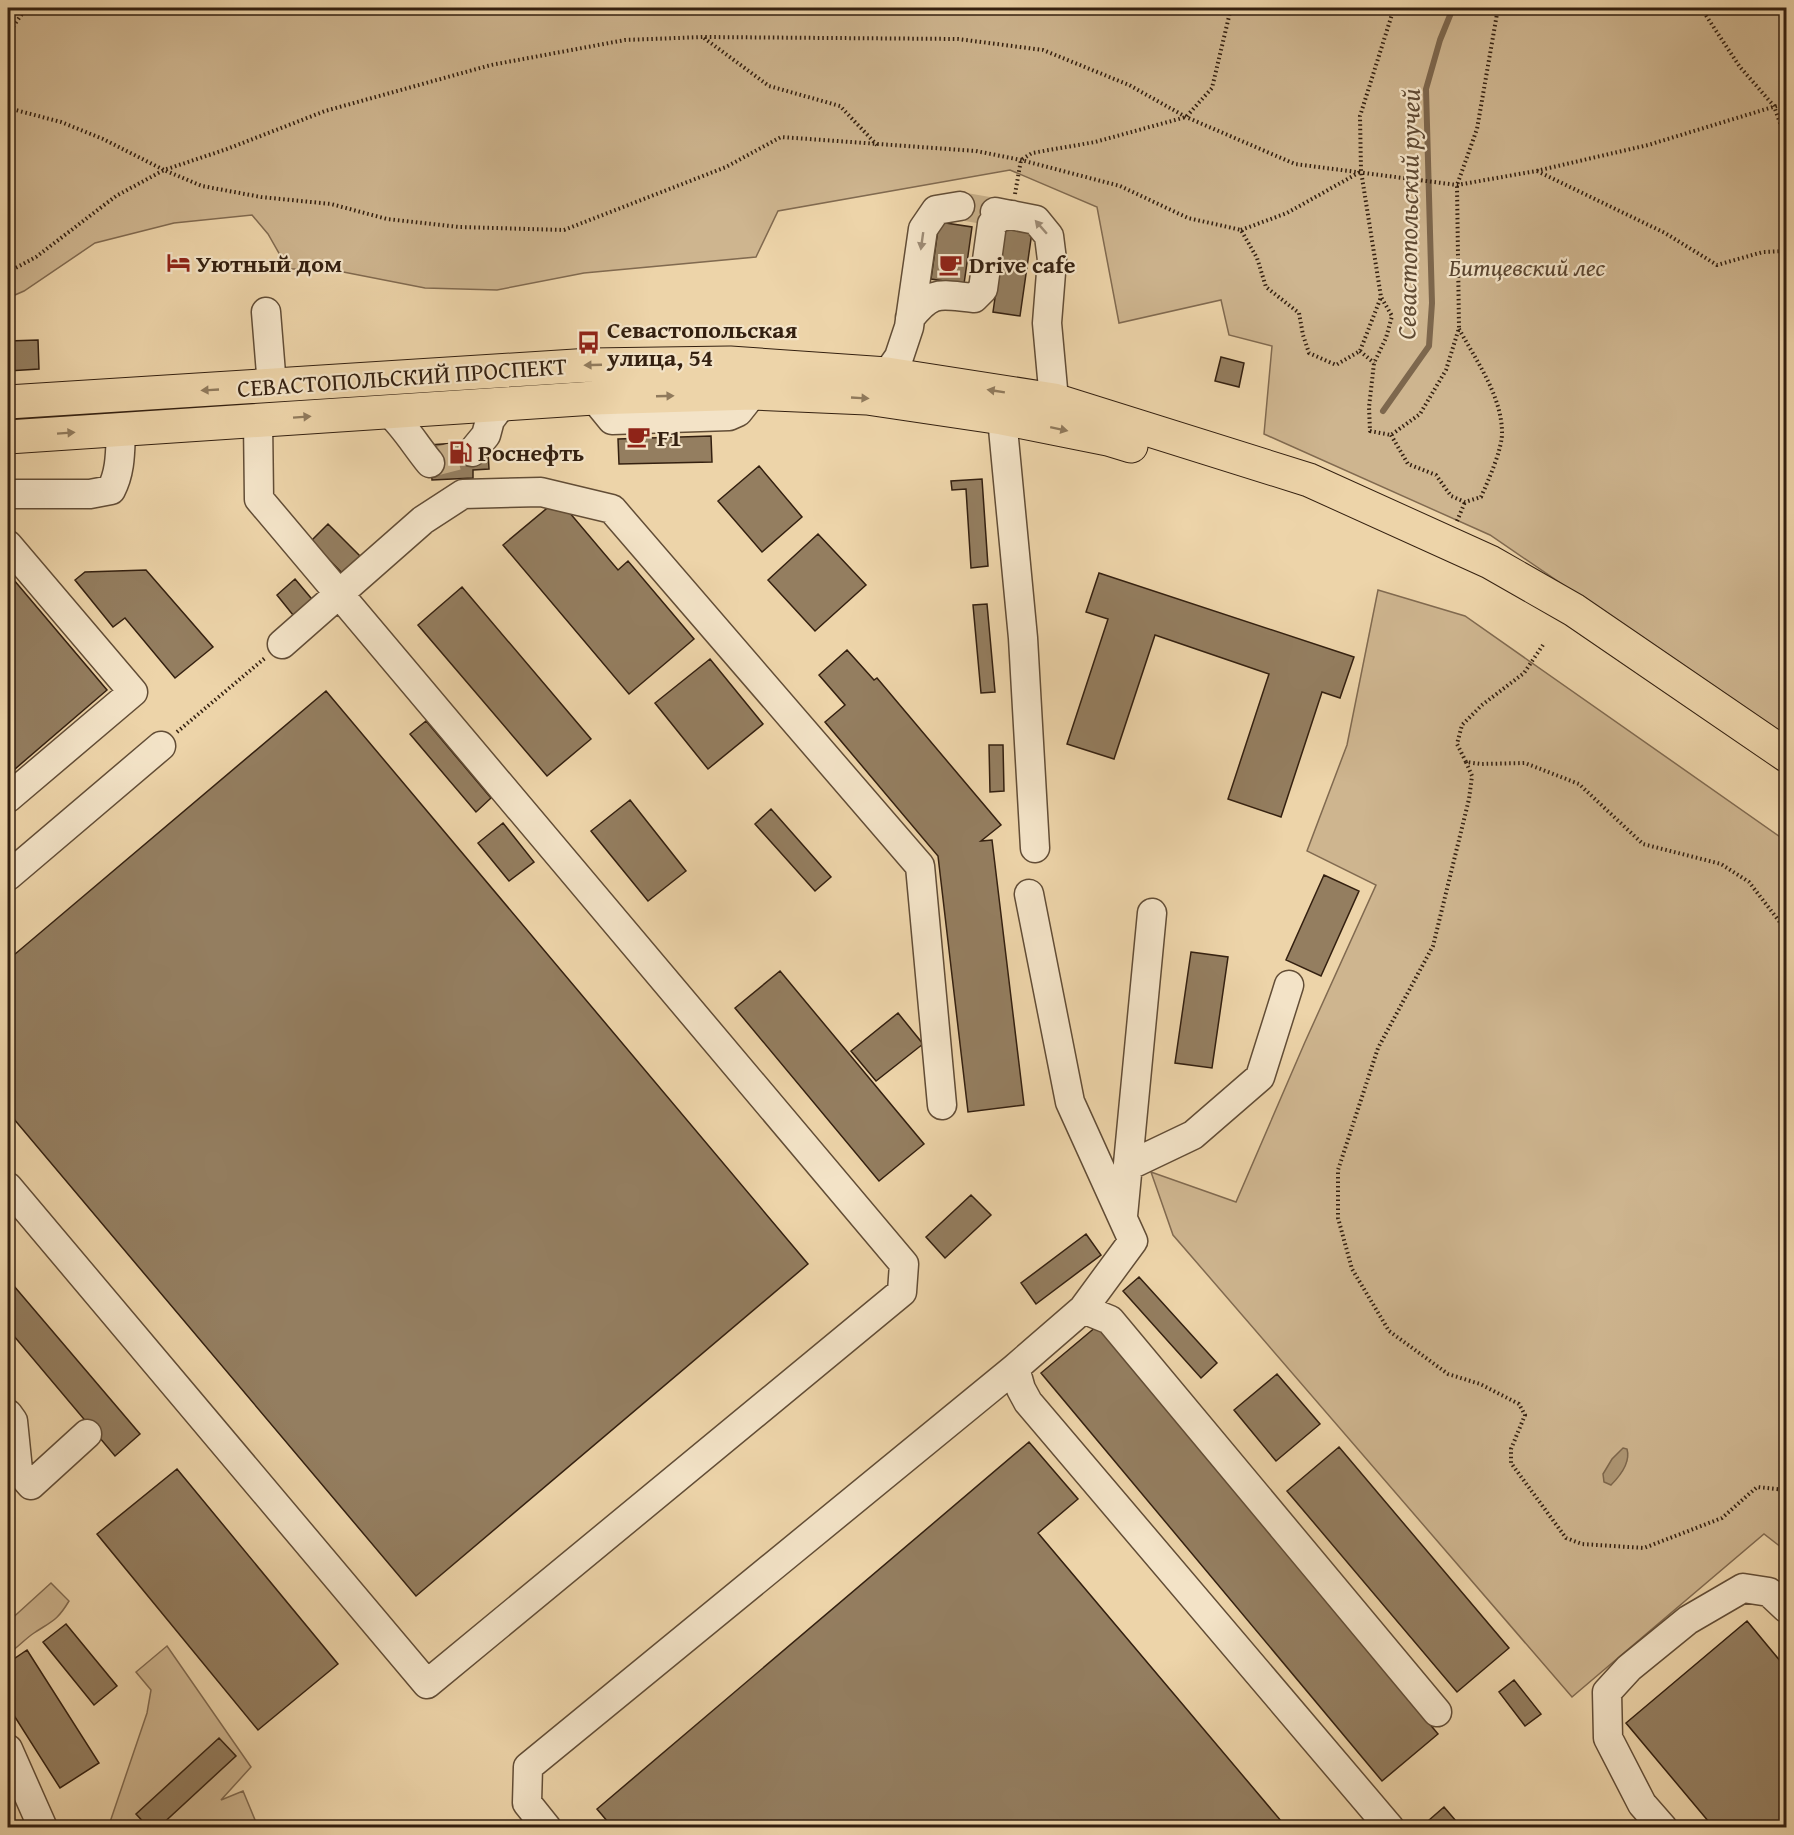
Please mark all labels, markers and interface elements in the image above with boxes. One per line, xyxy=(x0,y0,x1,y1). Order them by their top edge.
water label: Севастопольский ручей xyxy=(1386,88,1430,340)
one-way arrow xyxy=(1035,220,1048,235)
one-way arrow xyxy=(917,231,927,250)
place label: Уютный дом xyxy=(196,246,342,281)
place label: Drive cafe xyxy=(969,247,1076,282)
hotel icon: Уютный дом xyxy=(165,250,191,276)
park label: Битцевский лес xyxy=(1449,250,1606,285)
cafe icon: Drive cafe xyxy=(938,251,964,277)
place label: Севастопольская улица, 54 xyxy=(606,312,797,375)
bus stop icon: Севастопольская улица, 54 xyxy=(576,330,602,356)
street label: СЕВАСТОПОЛЬСКИЙ ПРОСПЕКТ xyxy=(236,348,568,406)
one-way arrow xyxy=(583,360,602,370)
one-way arrow xyxy=(200,385,219,394)
one-way arrow xyxy=(986,386,1005,395)
one-way arrow xyxy=(655,391,674,400)
one-way arrow xyxy=(850,393,869,402)
one-way arrow xyxy=(293,413,312,422)
place label: F1 xyxy=(657,420,682,455)
cafe icon: F1 xyxy=(626,424,652,450)
one-way arrow xyxy=(1050,425,1069,434)
one-way arrow xyxy=(56,429,75,438)
place label: Роснефть xyxy=(478,435,584,470)
fuel station icon: Роснефть xyxy=(447,439,473,465)

